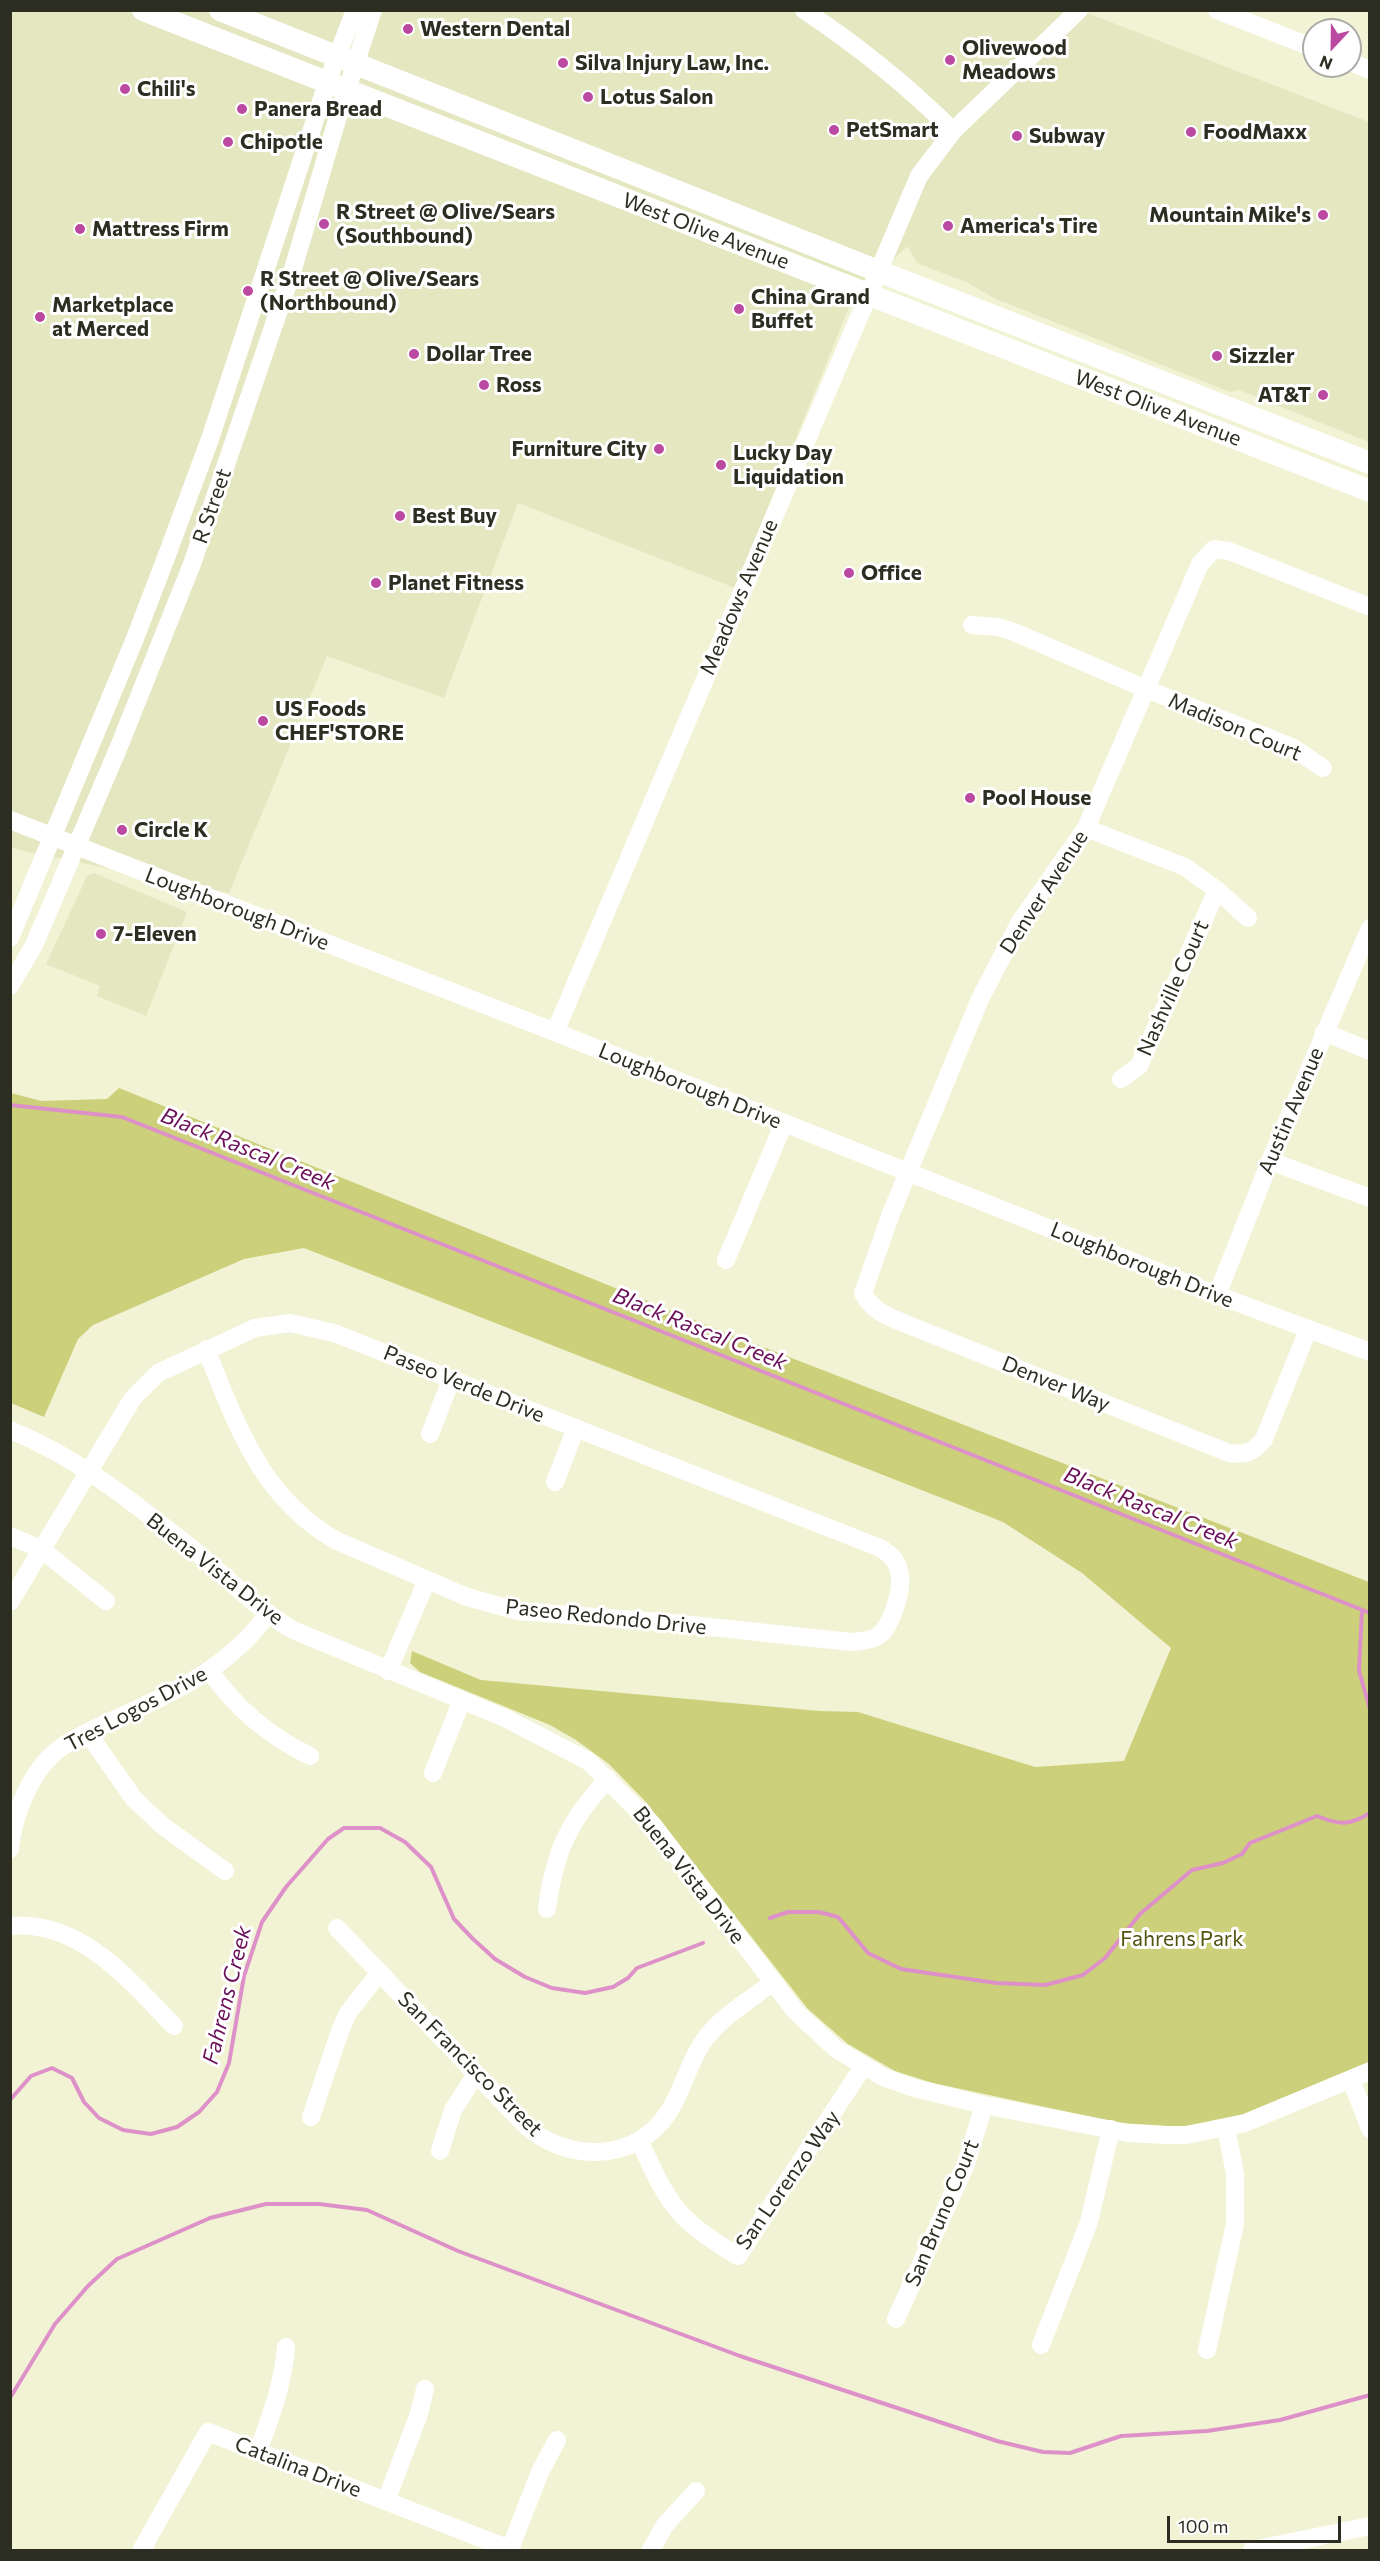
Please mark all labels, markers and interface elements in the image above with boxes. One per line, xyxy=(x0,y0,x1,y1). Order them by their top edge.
place label: Western Dental xyxy=(420,16,570,42)
north arrow xyxy=(1302,18,1362,78)
marker: Western Dental xyxy=(401,22,415,36)
place label: Olivewood Meadows xyxy=(962,35,1067,85)
place label: Silva Injury Law, Inc. xyxy=(575,50,769,76)
text: N xyxy=(1317,52,1335,74)
marker: Olivewood Meadows xyxy=(943,53,957,67)
marker: Silva Injury Law, Inc. xyxy=(556,56,570,70)
place label: Chili's xyxy=(137,76,195,102)
marker: Chili's xyxy=(118,82,132,96)
place label: Lotus Salon xyxy=(600,84,713,110)
marker: Lotus Salon xyxy=(581,90,595,104)
place label: Panera Bread xyxy=(254,96,382,122)
marker: Panera Bread xyxy=(235,102,249,116)
place label: PetSmart xyxy=(846,117,939,143)
place label: FoodMaxx xyxy=(1203,119,1307,145)
marker: PetSmart xyxy=(827,123,841,137)
place label: Subway xyxy=(1029,123,1105,149)
marker: FoodMaxx xyxy=(1184,125,1198,139)
place label: Chipotle xyxy=(240,129,323,155)
marker: Subway xyxy=(1010,129,1024,143)
marker: Chipotle xyxy=(221,135,235,149)
street label: West Olive Avenue xyxy=(619,188,793,274)
place label: R Street @ Olive/Sears (Southbound) xyxy=(336,199,555,249)
place label: Mountain Mike's xyxy=(1149,202,1311,228)
marker: Mountain Mike's xyxy=(1316,208,1330,222)
place label: America's Tire xyxy=(960,213,1098,239)
place label: Mattress Firm xyxy=(92,216,229,242)
marker: R Street @ Olive/Sears (Southbound) xyxy=(317,217,331,231)
marker: America's Tire xyxy=(941,219,955,233)
marker: Mattress Firm xyxy=(73,222,87,236)
place label: R Street @ Olive/Sears (Northbound) xyxy=(260,266,479,316)
marker: R Street @ Olive/Sears (Northbound) xyxy=(241,284,255,298)
place label: China Grand Buffet xyxy=(751,284,870,334)
place label: Marketplace at Merced xyxy=(52,292,174,342)
marker: China Grand Buffet xyxy=(732,302,746,316)
marker: Marketplace at Merced xyxy=(33,310,47,324)
place label: Dollar Tree xyxy=(426,341,532,367)
place label: Sizzler xyxy=(1229,343,1295,369)
marker: Dollar Tree xyxy=(407,347,421,361)
marker: Sizzler xyxy=(1210,349,1224,363)
street label: West Olive Avenue xyxy=(1071,365,1245,451)
place label: Ross xyxy=(496,372,542,398)
marker: Ross xyxy=(477,378,491,392)
place label: AT&T xyxy=(1258,382,1311,408)
marker: AT&T xyxy=(1316,388,1330,402)
place label: Furniture City xyxy=(512,436,647,462)
place label: Lucky Day Liquidation xyxy=(733,440,844,490)
marker: Furniture City xyxy=(652,442,666,456)
marker: Lucky Day Liquidation xyxy=(714,458,728,472)
street label: R Street xyxy=(187,465,237,547)
place label: Best Buy xyxy=(412,503,497,529)
marker: Best Buy xyxy=(393,509,407,523)
street label: Meadows Avenue xyxy=(695,515,783,679)
place label: Office xyxy=(861,560,922,586)
marker: Office xyxy=(842,566,856,580)
place label: Planet Fitness xyxy=(388,570,524,596)
marker: Planet Fitness xyxy=(369,576,383,590)
street label: Madison Court xyxy=(1165,688,1305,766)
place label: US Foods CHEF'STORE xyxy=(275,696,404,746)
marker: US Foods CHEF'STORE xyxy=(256,714,270,728)
place label: Pool House xyxy=(982,785,1091,811)
marker: Pool House xyxy=(963,791,977,805)
place label: Circle K xyxy=(134,817,208,843)
marker: Circle K xyxy=(115,823,129,837)
street label: Denver Avenue xyxy=(995,825,1093,959)
street label: Loughborough Drive xyxy=(141,862,333,956)
street label: Nashville Court xyxy=(1132,916,1214,1060)
place label: 7-Eleven xyxy=(113,921,197,947)
marker: 7-Eleven xyxy=(94,927,108,941)
street label: Loughborough Drive xyxy=(595,1038,785,1134)
street label: Austin Avenue xyxy=(1253,1044,1329,1178)
water label: Black Rascal Creek xyxy=(157,1102,339,1196)
street label: Loughborough Drive xyxy=(1047,1217,1237,1313)
water label: Black Rascal Creek xyxy=(609,1282,791,1376)
street label: Paseo Verde Drive xyxy=(380,1340,548,1428)
street label: Denver Way xyxy=(998,1351,1114,1417)
water label: Black Rascal Creek xyxy=(1060,1461,1242,1555)
street label: Buena Vista Drive xyxy=(141,1508,289,1630)
street label: Paseo Redondo Drive xyxy=(504,1594,708,1640)
street label: Tres Logos Drive xyxy=(61,1661,211,1757)
street label: Buena Vista Drive xyxy=(628,1801,750,1949)
water label: Fahrens Creek xyxy=(197,1923,257,2067)
park label: Fahrens Park xyxy=(1120,1926,1244,1952)
street label: San Francisco Street xyxy=(393,1987,547,2141)
street label: San Lorenzo Way xyxy=(731,2106,845,2254)
street label: San Bruno Court xyxy=(900,2136,984,2290)
street label: Catalina Drive xyxy=(231,2431,365,2503)
scale bar xyxy=(1170,2504,1344,2542)
text: 100 m xyxy=(1178,2515,1228,2537)

